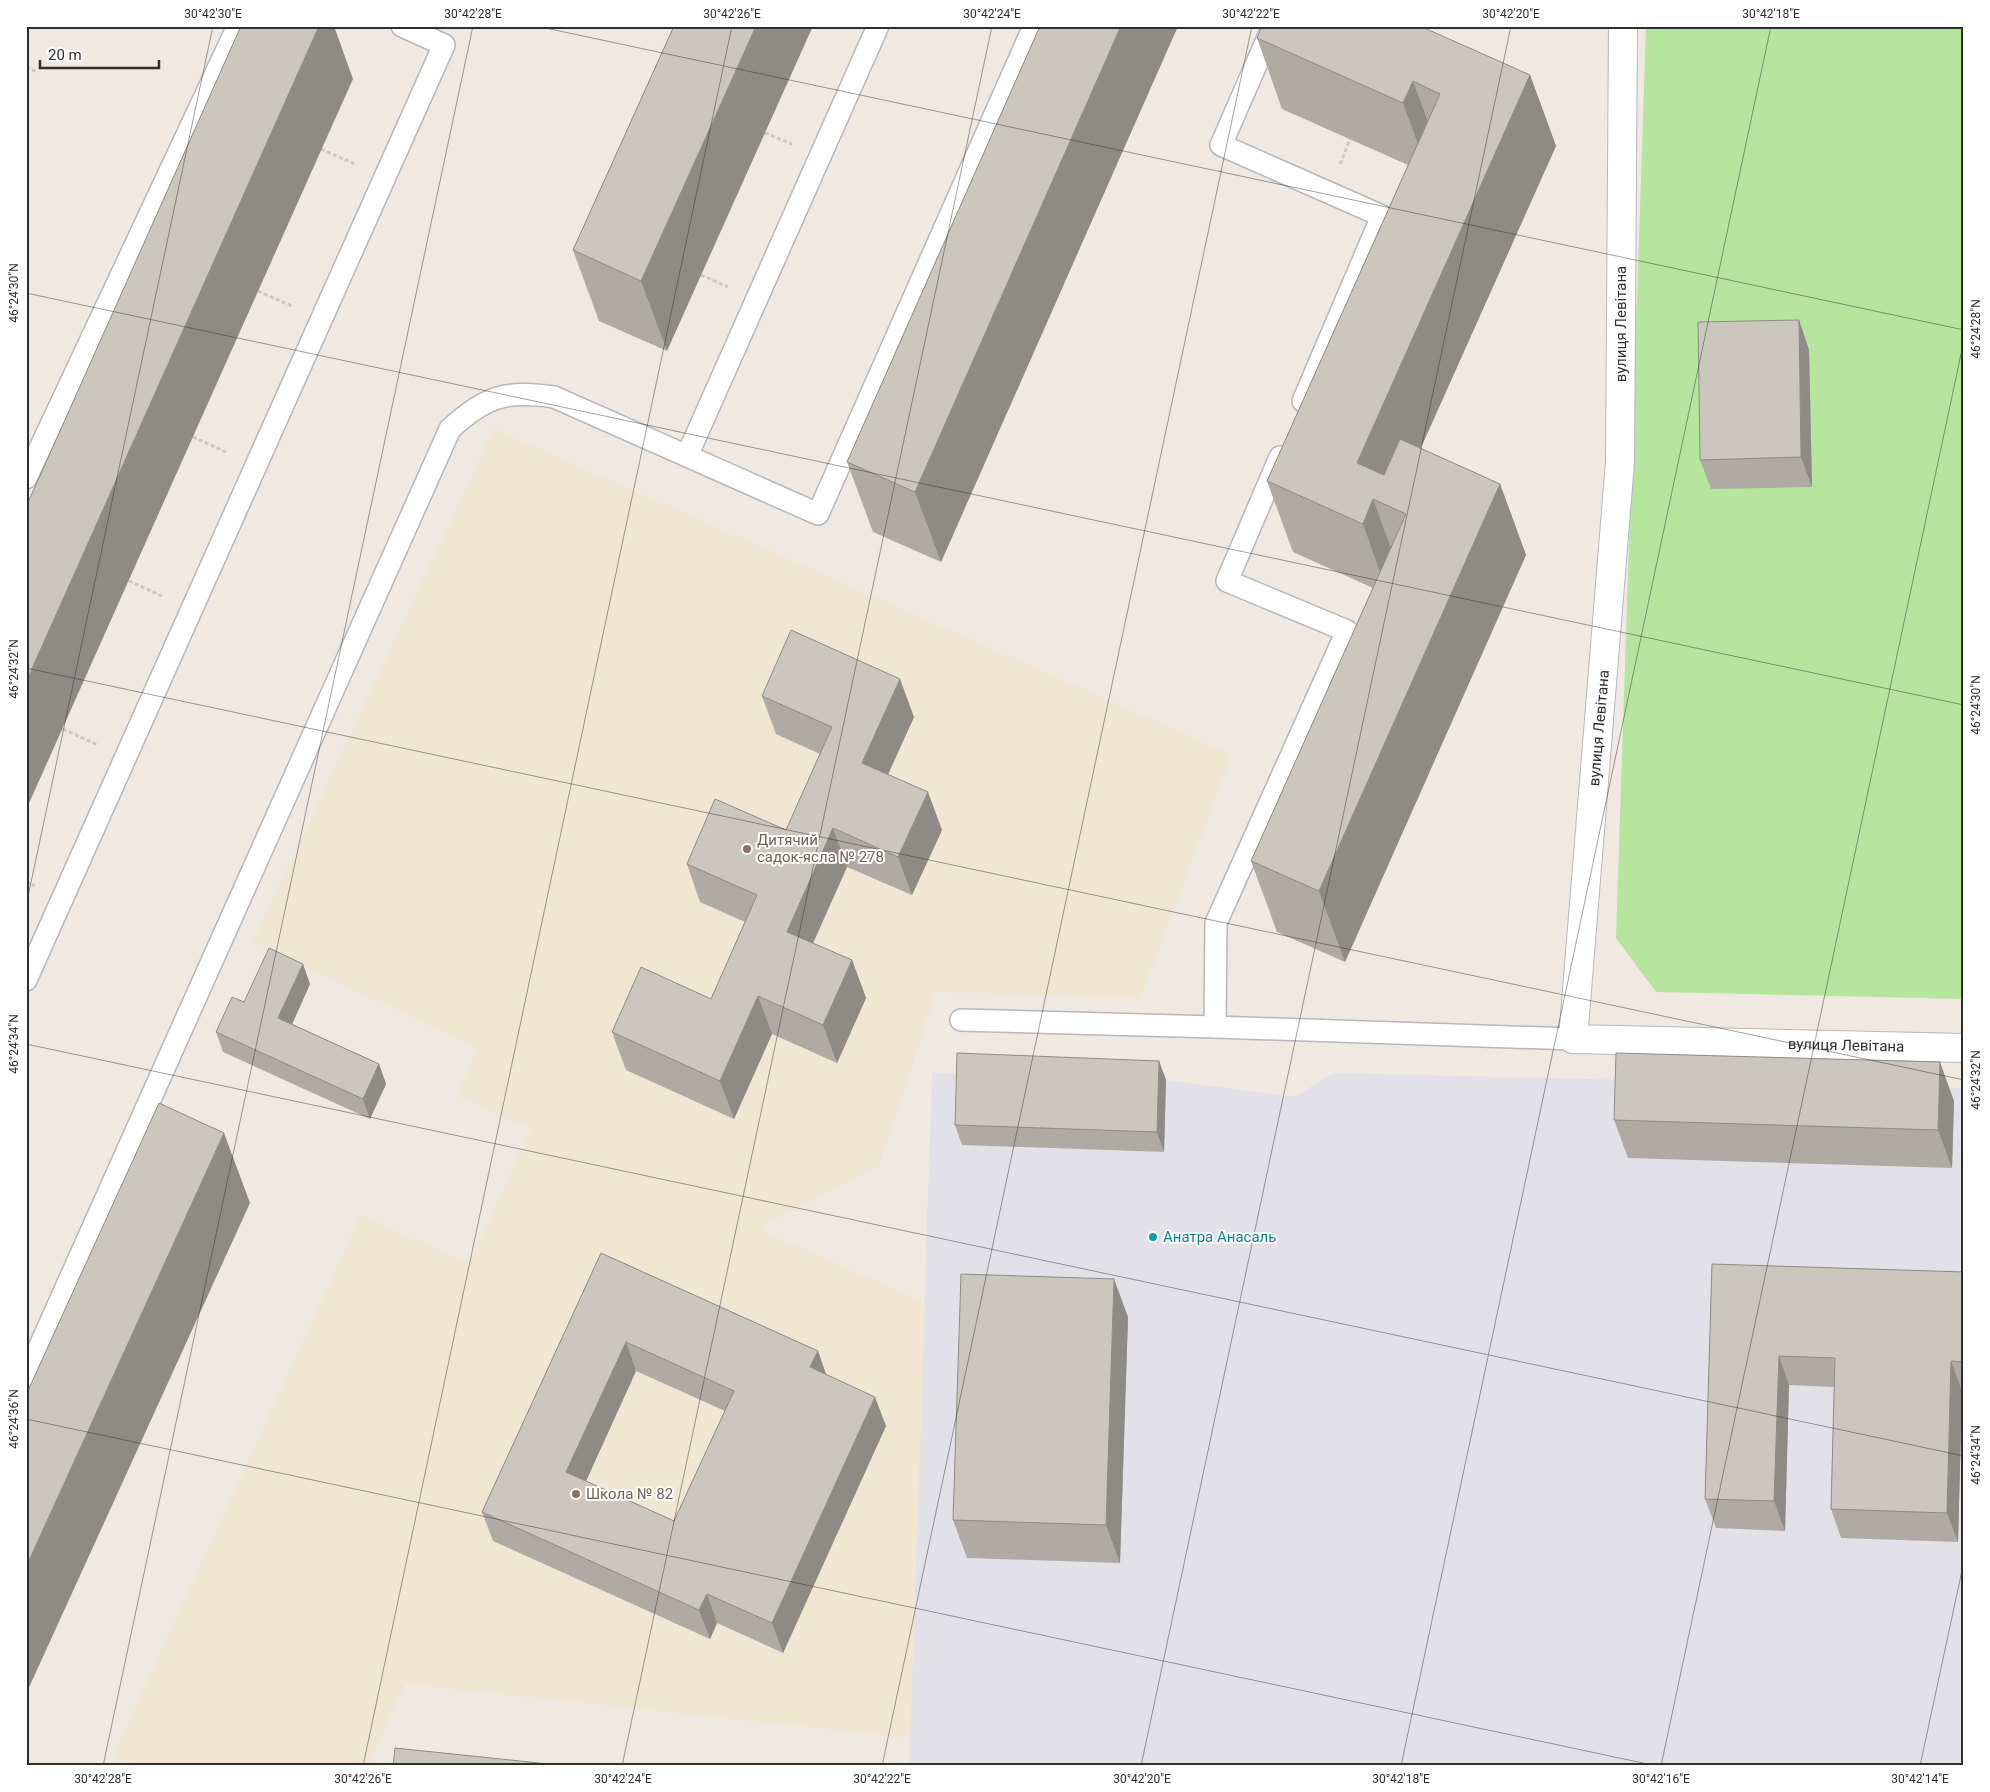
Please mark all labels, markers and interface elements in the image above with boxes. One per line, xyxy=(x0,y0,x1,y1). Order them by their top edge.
text: 30°42'30"E xyxy=(184,7,242,21)
text: 30°42'28"E xyxy=(444,7,502,21)
text: 30°42'26"E xyxy=(703,7,761,21)
text: 30°42'24"E xyxy=(963,7,1021,21)
text: 30°42'22"E xyxy=(1222,7,1280,21)
text: 30°42'20"E xyxy=(1482,7,1540,21)
text: 30°42'18"E xyxy=(1742,7,1800,21)
scale bar xyxy=(40,38,159,70)
text: 20 m xyxy=(48,46,82,64)
text: 46°24'30"N xyxy=(7,263,21,323)
street label: вулиця Левітана xyxy=(1612,266,1630,382)
text: 46°24'28"N xyxy=(1969,299,1983,359)
text: 46°24'32"N xyxy=(7,639,21,699)
street label: вулиця Левітана xyxy=(1585,669,1613,787)
text: 46°24'30"N xyxy=(1969,675,1983,735)
place label: Дитячий садок-ясла № 278 xyxy=(757,831,884,866)
marker: Дитячий садок-ясла № 278 xyxy=(741,843,753,855)
text: 46°24'34"N xyxy=(7,1014,21,1074)
street label: вулиця Левітана xyxy=(1788,1035,1904,1056)
text: 46°24'32"N xyxy=(1969,1050,1983,1110)
place label: Анатра Анасаль xyxy=(1163,1228,1276,1246)
marker: Анатра Анасаль xyxy=(1147,1231,1159,1243)
text: 46°24'36"N xyxy=(7,1389,21,1449)
text: 46°24'34"N xyxy=(1969,1425,1983,1485)
place label: Школа № 82 xyxy=(586,1485,673,1503)
marker: Школа № 82 xyxy=(570,1488,582,1500)
text: 30°42'28"E xyxy=(74,1772,132,1786)
text: 30°42'26"E xyxy=(334,1772,392,1786)
text: 30°42'24"E xyxy=(594,1772,652,1786)
text: 30°42'22"E xyxy=(853,1772,911,1786)
text: 30°42'20"E xyxy=(1113,1772,1171,1786)
text: 30°42'18"E xyxy=(1372,1772,1430,1786)
text: 30°42'16"E xyxy=(1632,1772,1690,1786)
text: 30°42'14"E xyxy=(1891,1772,1949,1786)

